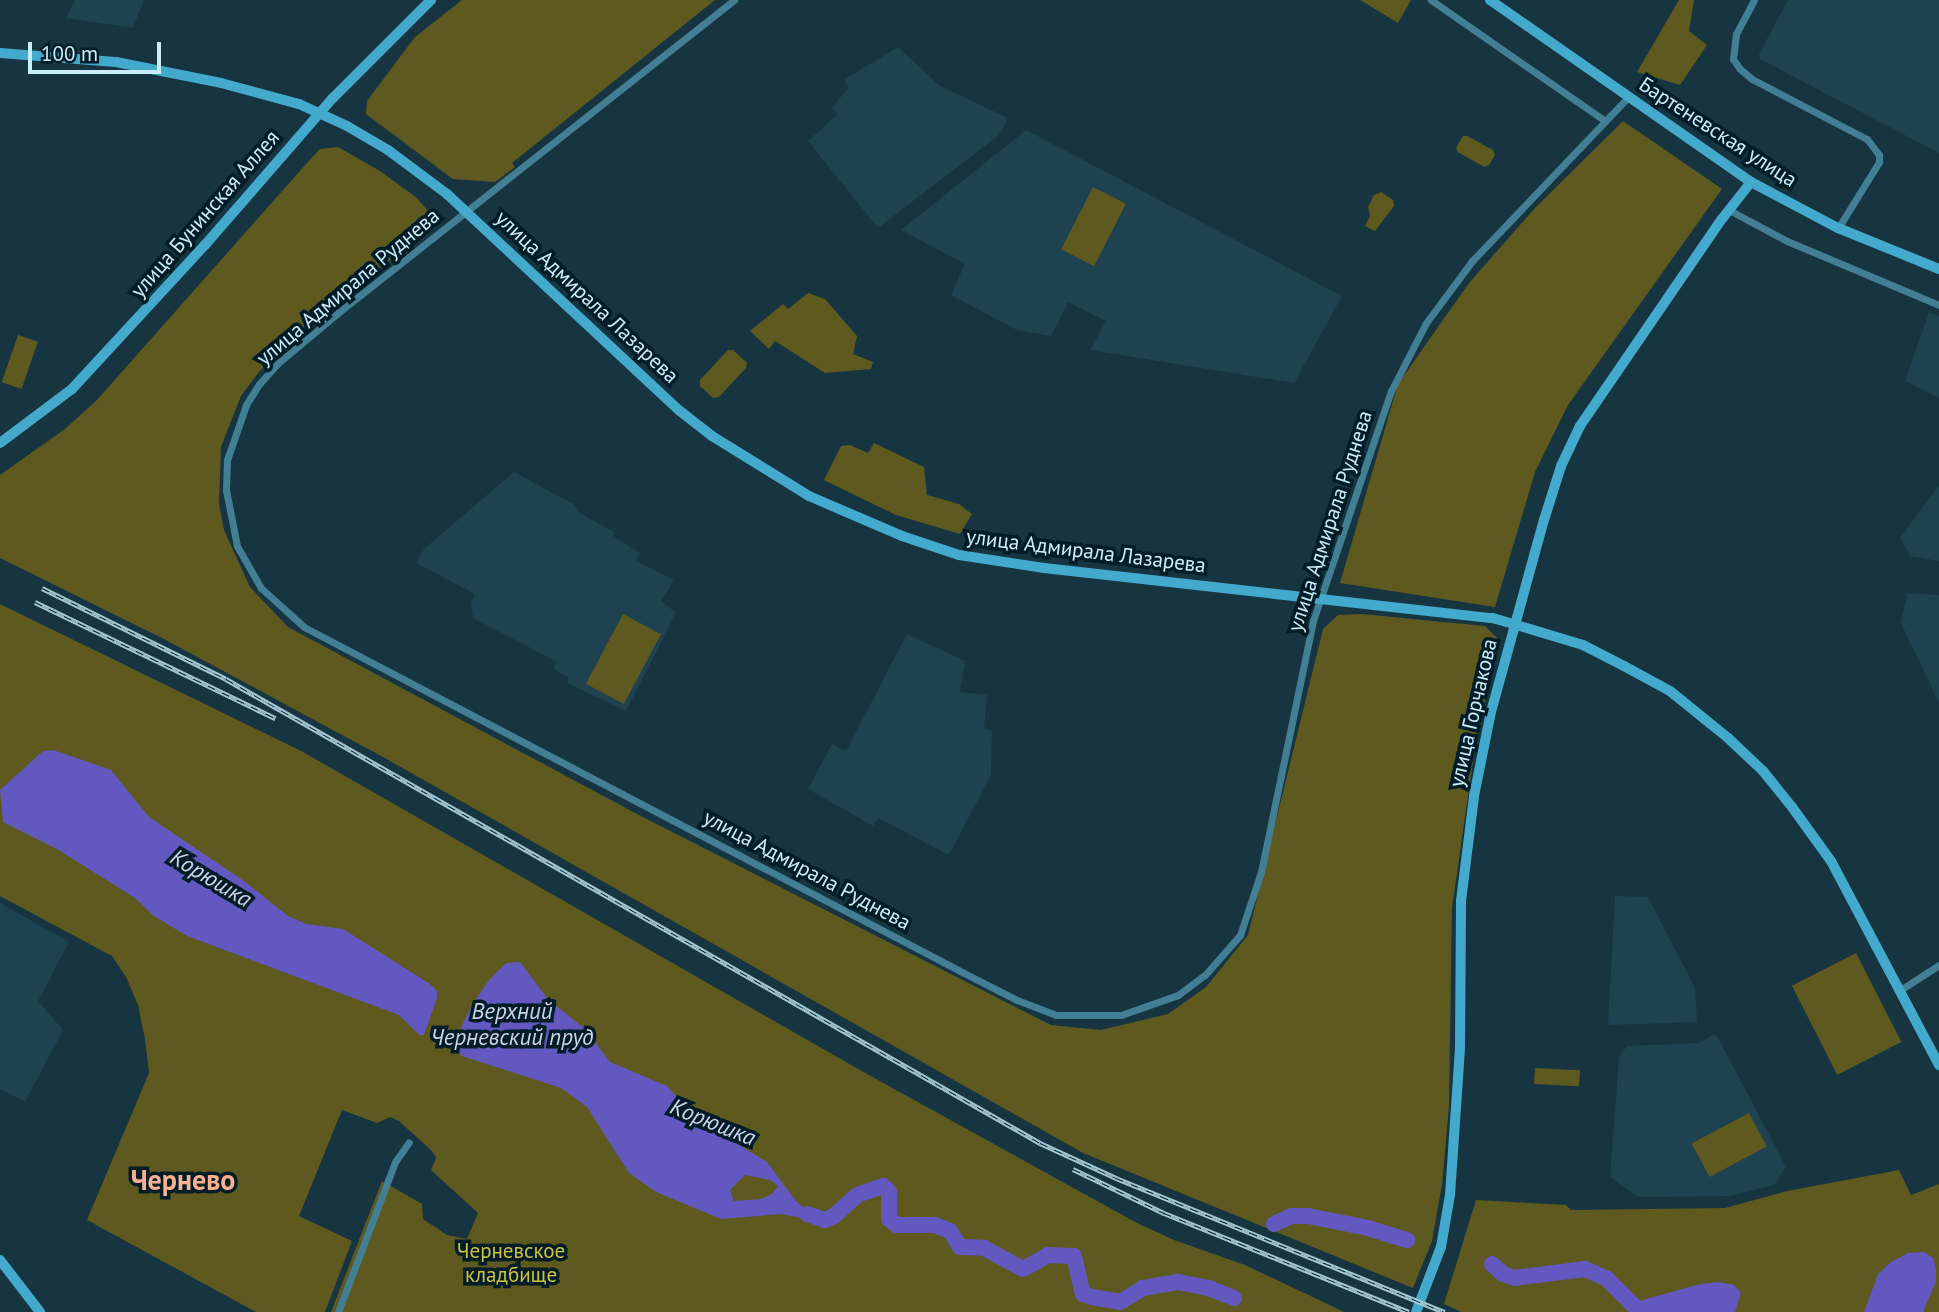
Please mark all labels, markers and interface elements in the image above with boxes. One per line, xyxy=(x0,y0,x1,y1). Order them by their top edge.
scale bar xyxy=(32,28,164,72)
text: 100 m xyxy=(41,40,98,67)
street label: Бартеневская улица xyxy=(1634,72,1802,192)
street label: улица Бунинская Аллея xyxy=(125,125,285,303)
street label: улица Адмирала Руднева xyxy=(251,203,445,371)
street label: улица Адмирала Лазарева xyxy=(490,205,684,389)
street label: улица Адмирала Руднева xyxy=(1282,407,1378,635)
street label: улица Адмирала Лазарева xyxy=(964,524,1208,578)
street label: улица Горчакова xyxy=(1444,636,1502,790)
street label: улица Адмирала Руднева xyxy=(699,805,915,935)
water label: Корюшка xyxy=(165,843,257,913)
water label: Верхний Черневский пруд xyxy=(430,997,594,1051)
water label: Корюшка xyxy=(666,1092,760,1152)
district label: Чернево xyxy=(131,1163,235,1197)
park label: Черневское кладбище xyxy=(457,1238,565,1288)

